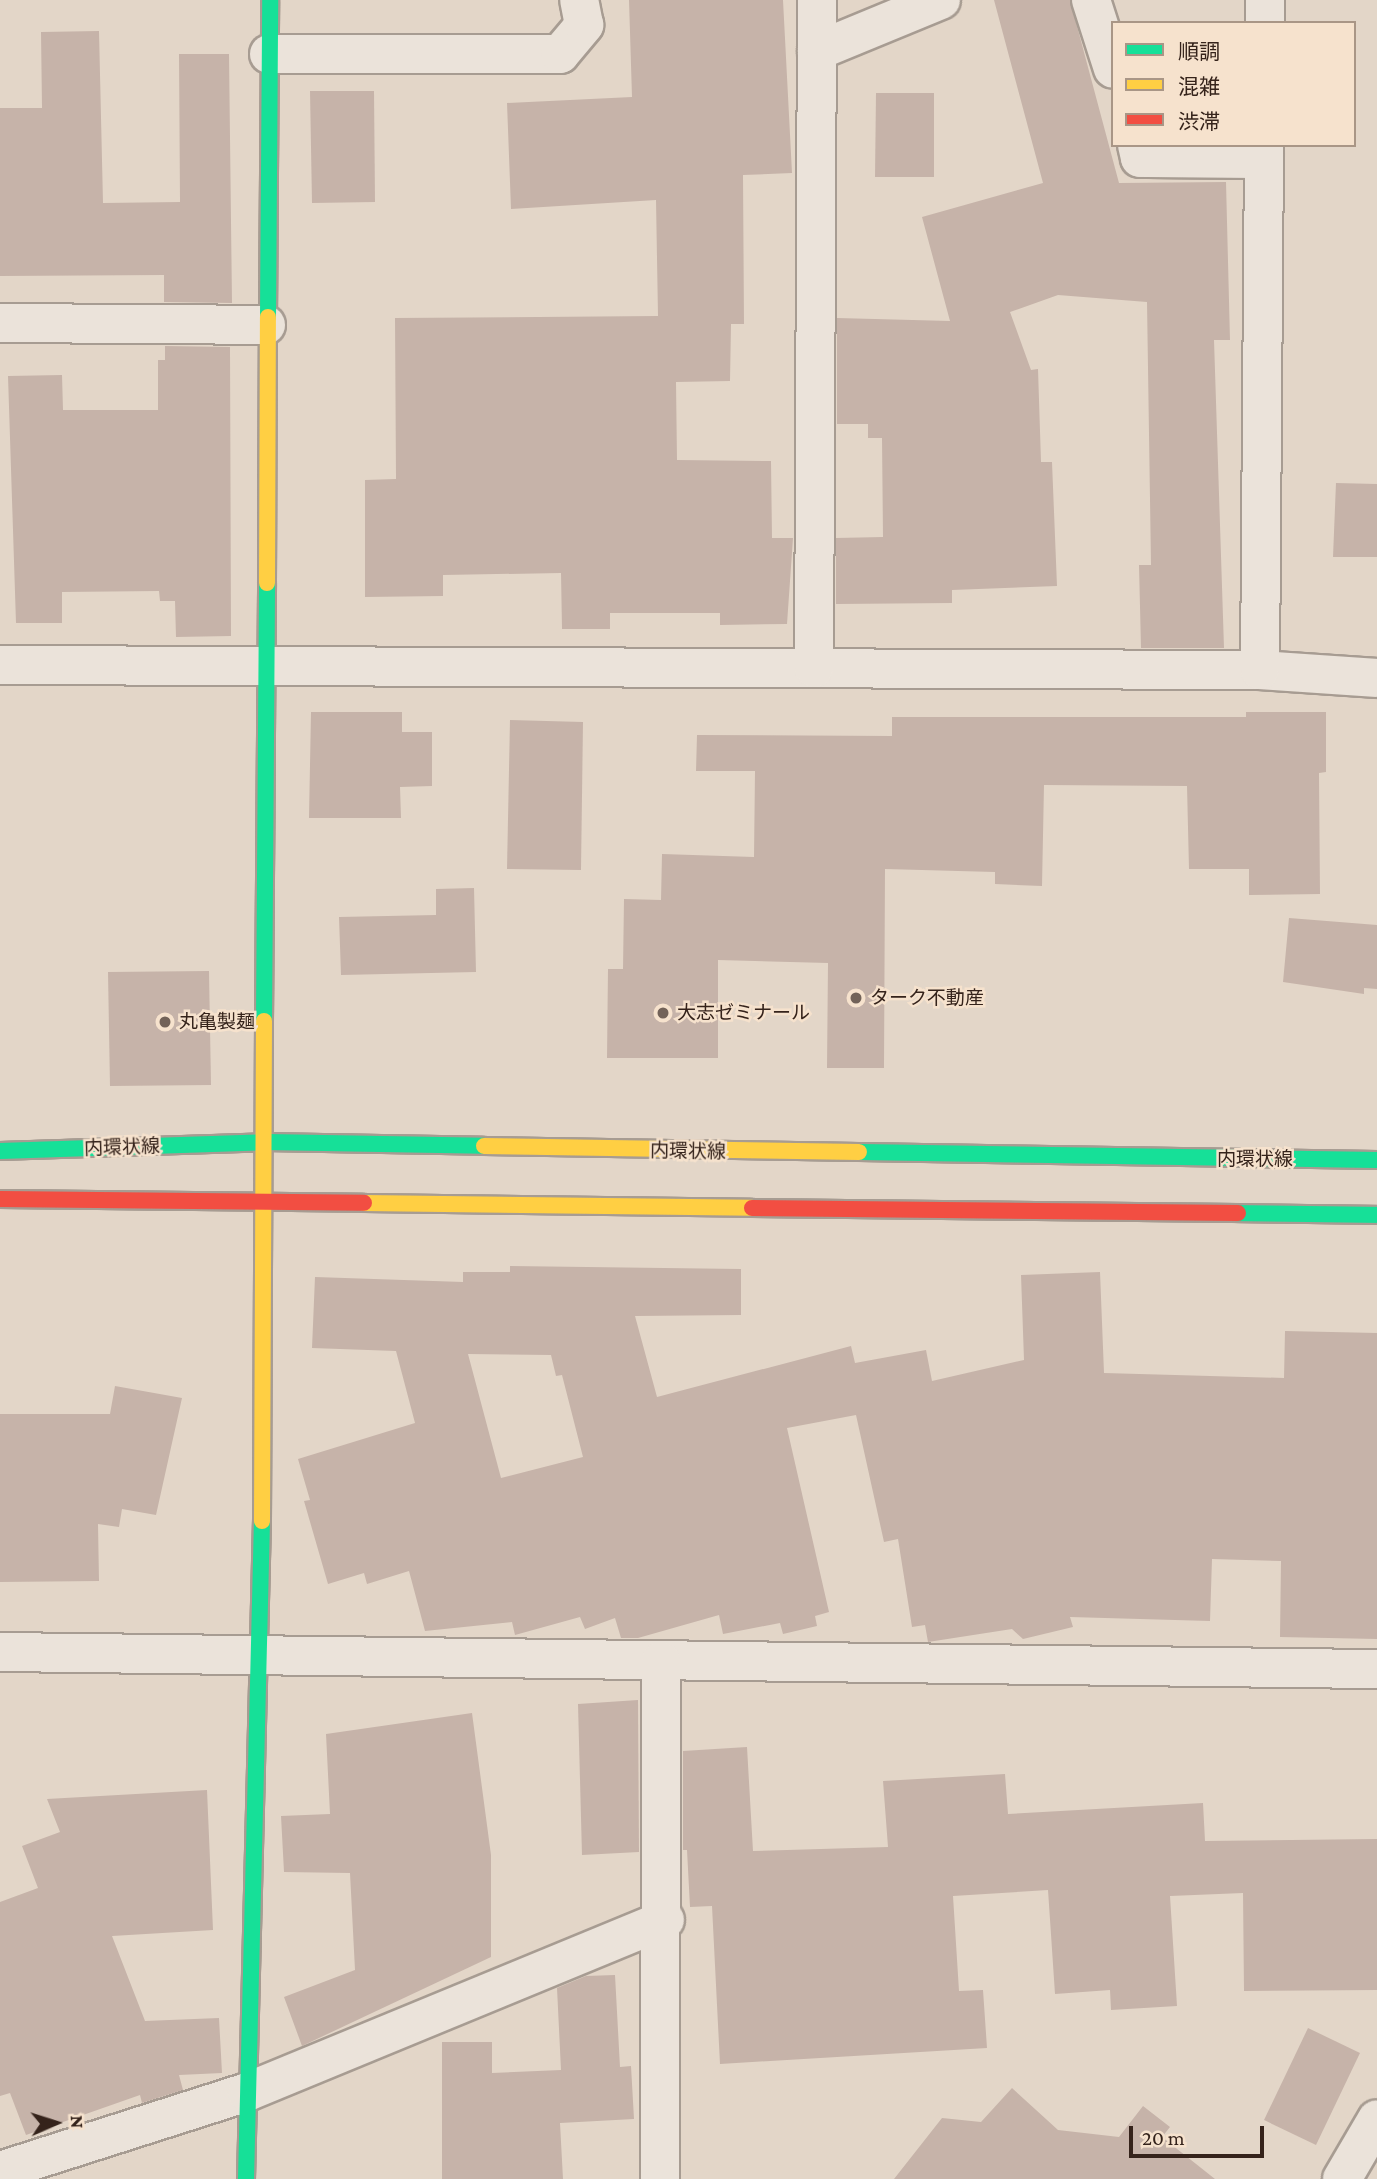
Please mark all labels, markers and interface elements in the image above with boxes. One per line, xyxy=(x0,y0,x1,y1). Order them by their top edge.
legend xyxy=(1111,21,1356,147)
text: 順調 xyxy=(1178,40,1220,64)
text: 混雑 xyxy=(1178,75,1220,99)
text: 渋滞 xyxy=(1178,110,1220,134)
place label: ターク不動産 xyxy=(870,987,984,1009)
marker: ターク不動産 xyxy=(848,990,864,1006)
place label: 大志ゼミナール xyxy=(677,1002,810,1024)
marker: 大志ゼミナール xyxy=(655,1005,671,1021)
place label: 丸亀製麺 xyxy=(179,1011,255,1033)
marker: 丸亀製麺 xyxy=(157,1014,173,1030)
street label: 内環状線 xyxy=(84,1134,160,1160)
street label: 内環状線 xyxy=(650,1139,726,1163)
street label: 内環状線 xyxy=(1217,1148,1293,1170)
north arrow xyxy=(21,2088,91,2158)
scale bar xyxy=(1132,2112,1267,2156)
text: N xyxy=(67,2115,88,2129)
text: 20 m xyxy=(1142,2126,1185,2150)

